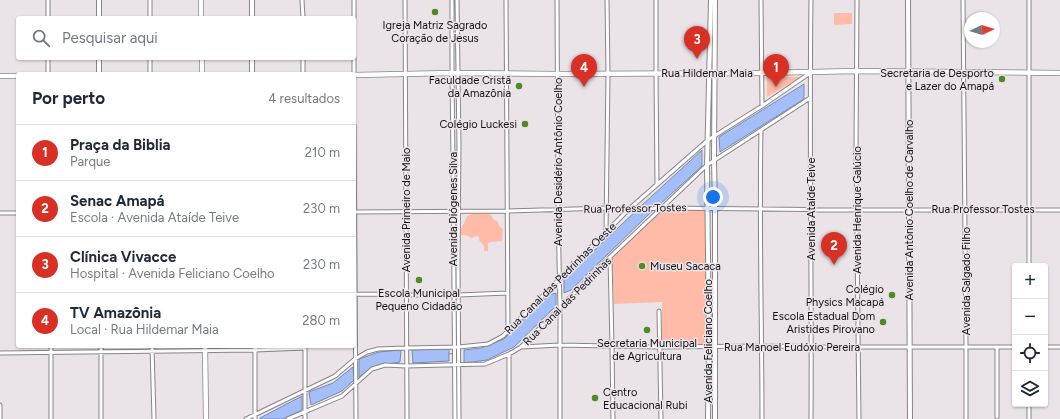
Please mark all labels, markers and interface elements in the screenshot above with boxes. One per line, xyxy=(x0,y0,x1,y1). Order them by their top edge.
marker: Igreja Matriz Sagrado Coração de Jesus xyxy=(430,7,440,17)
north arrow xyxy=(964,12,1000,48)
search box xyxy=(16,16,356,60)
place label: Igreja Matriz Sagrado Coração de Jesus xyxy=(383,19,487,45)
pin: 3 xyxy=(684,26,710,59)
icon: search xyxy=(30,27,52,49)
text: Pesquisar aqui xyxy=(62,29,158,47)
pin: 4 xyxy=(571,54,597,87)
pin: 1 xyxy=(763,54,789,87)
street label: Rua Hildemar Maia xyxy=(661,67,753,80)
place label: Secretaria de Desporto e Lazer do Amapá xyxy=(880,67,994,93)
place label: Faculdade Cristã da Amazônia xyxy=(429,74,511,100)
marker: Secretaria de Desporto e Lazer do Amapá xyxy=(997,74,1007,84)
street label: Avenida Desidério Antônio Coelho xyxy=(552,78,565,246)
marker: Faculdade Cristã da Amazônia xyxy=(514,81,524,91)
text: Por perto xyxy=(32,88,105,108)
text: 4 resultados xyxy=(268,91,340,106)
place label: Colégio Luckesi xyxy=(439,118,517,131)
marker: Colégio Luckesi xyxy=(520,119,530,129)
street label: Avenida Antônio Coelho de Carvalho xyxy=(903,120,916,300)
text: Praça da Biblia xyxy=(70,136,171,154)
text: 1 xyxy=(42,145,48,160)
text: 210 m xyxy=(305,145,340,160)
street label: Avenida Henrique Galúcio xyxy=(851,146,864,274)
street label: Avenida Primeiro de Maio xyxy=(400,148,413,272)
street label: Avenida Diógenes Silva xyxy=(447,152,460,266)
text: Parque xyxy=(70,154,110,169)
street label: Avenida Ataíde Teive xyxy=(805,158,818,260)
your location xyxy=(703,187,723,207)
text: Senac Amapá xyxy=(70,192,164,210)
text: 2 xyxy=(41,201,49,216)
text: 230 m xyxy=(303,201,340,216)
street label: Rua Professor Tostes xyxy=(583,201,687,216)
street label: Rua Professor Tostes xyxy=(931,203,1035,216)
text: Escola · Avenida Ataíde Teive xyxy=(70,210,239,225)
street label: Rua Canal das Pedrinhas Oeste xyxy=(502,220,618,336)
street label: Avenida Salgado Filho xyxy=(960,227,973,335)
pin: 2 xyxy=(821,232,847,265)
text: Clínica Vivacce xyxy=(70,248,176,266)
street label: Rua Canal das Pedrinhas xyxy=(520,254,614,348)
text: 3 xyxy=(41,257,49,272)
text: 230 m xyxy=(303,257,340,272)
place label: Museu Sacaca xyxy=(650,260,721,273)
marker: Museu Sacaca xyxy=(637,261,647,271)
map controls xyxy=(1012,263,1048,407)
button: + xyxy=(1012,263,1048,299)
text: Hospital · Avenida Feliciano Coelho xyxy=(70,266,275,281)
marker: Escola Municipal Pequeno Cidadão xyxy=(414,275,424,285)
street label: Avenida Feliciano Coelho xyxy=(702,279,715,403)
place label: Colégio Physics Macapá xyxy=(806,283,884,309)
place label: Escola Municipal Pequeno Cidadão xyxy=(376,287,462,313)
marker: Colégio Physics Macapá xyxy=(887,290,897,300)
button: − xyxy=(1012,299,1048,335)
text: TV Amazônia xyxy=(70,304,161,322)
place label: Escola Estadual Dom Aristides Pirovano xyxy=(772,310,875,336)
text: 4 xyxy=(41,313,49,328)
text: 280 m xyxy=(302,313,340,328)
marker: Escola Estadual Dom Aristides Pirovano xyxy=(878,317,888,327)
text: Local · Rua Hildemar Maia xyxy=(70,322,219,337)
marker: Secretaria Municipal de Agricultura xyxy=(642,325,652,335)
button: locate xyxy=(1012,335,1048,371)
place label: Secretaria Municipal de Agricultura xyxy=(597,337,697,363)
street label: Rua Manoel Eudóxio Pereira xyxy=(724,341,860,354)
button: layers xyxy=(1012,371,1048,407)
place label: Centro Educacional Rubi xyxy=(603,386,687,412)
marker: Centro Educacional Rubi xyxy=(590,393,600,403)

